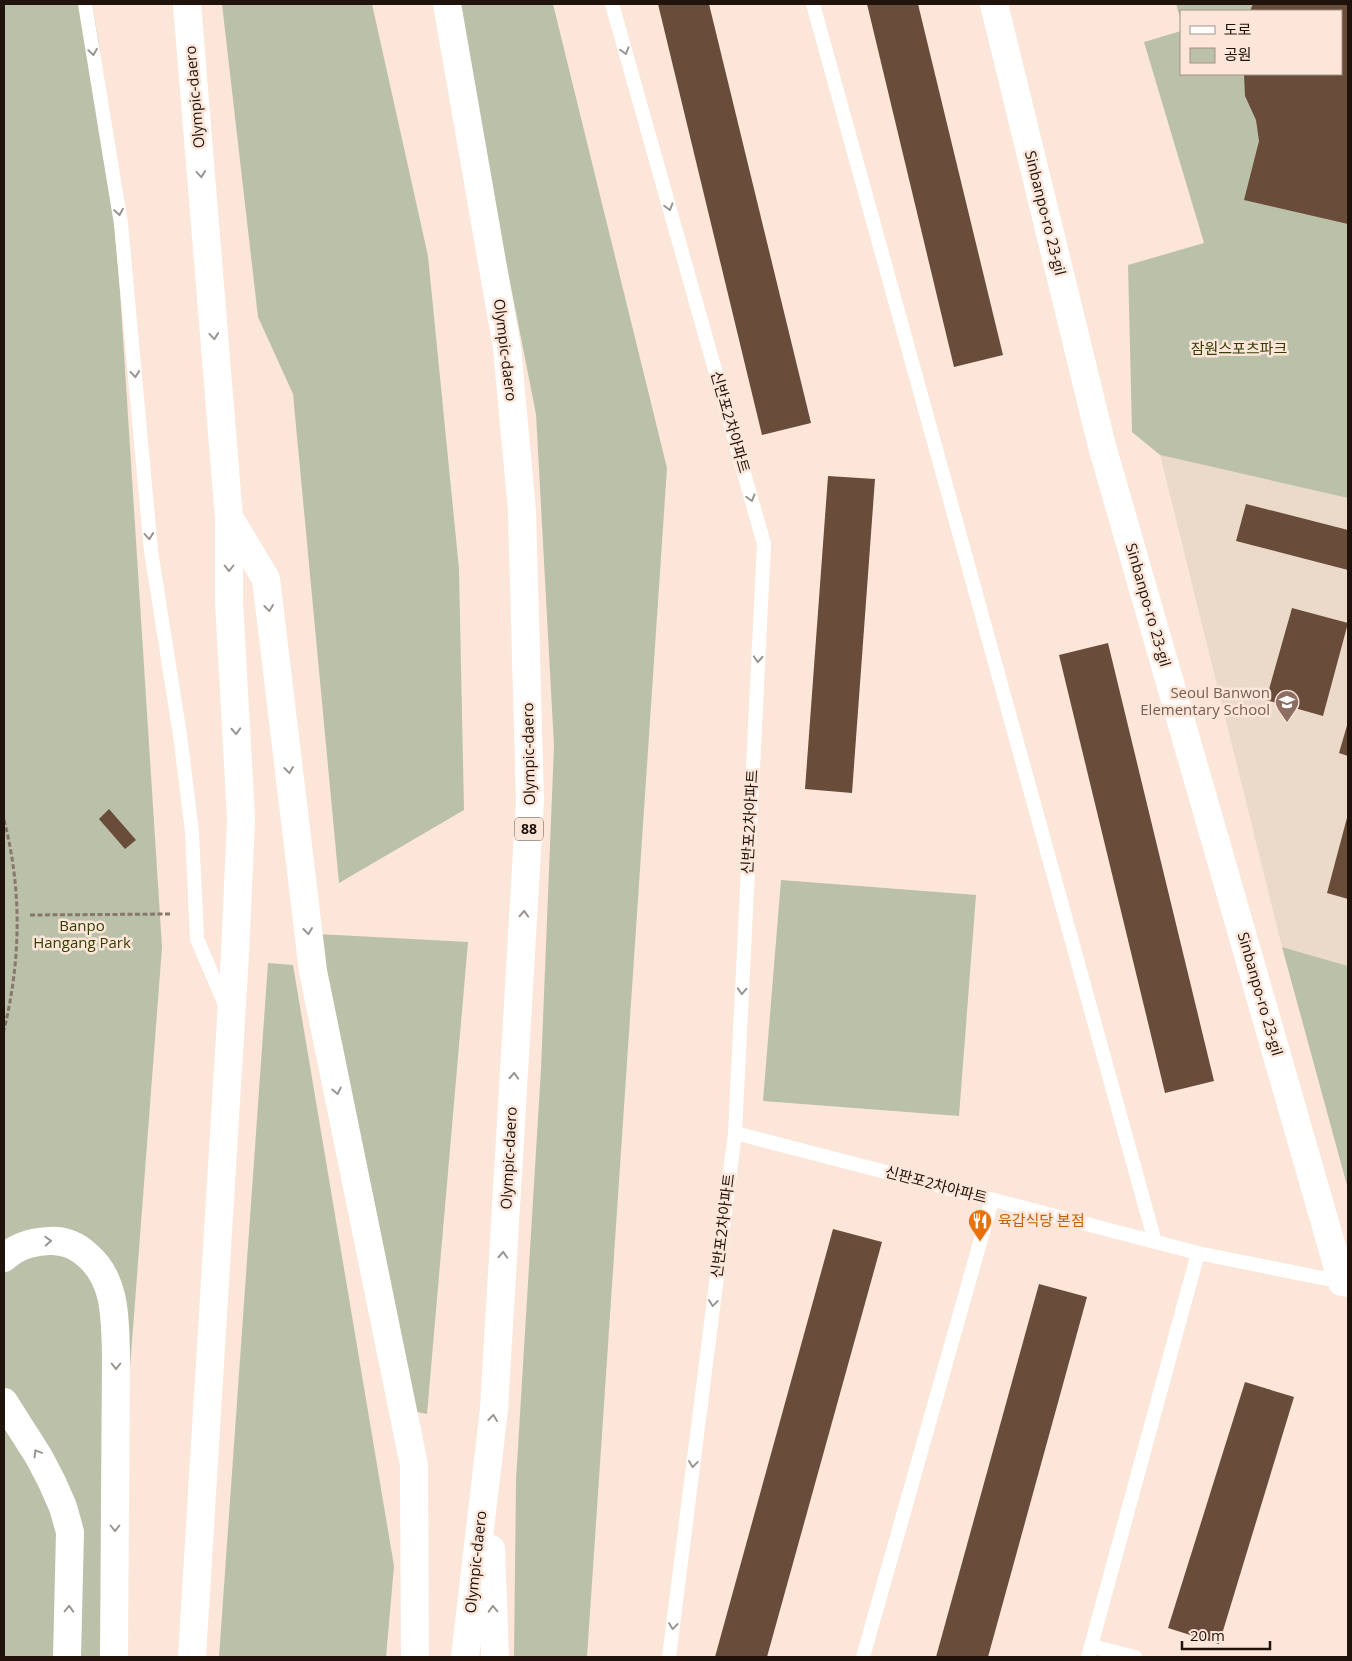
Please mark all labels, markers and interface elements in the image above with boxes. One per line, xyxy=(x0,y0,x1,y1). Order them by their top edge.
legend xyxy=(1180,10,1342,75)
text: 도로 xyxy=(1224,19,1252,39)
text: 공원 xyxy=(1224,44,1252,64)
street label: Olympic-daero xyxy=(180,45,208,149)
one-way arrow xyxy=(619,46,630,55)
one-way arrow xyxy=(87,48,98,56)
street label: Sinbanpo-ro 23-gil xyxy=(1021,148,1071,277)
one-way arrow xyxy=(195,171,206,179)
one-way arrow xyxy=(663,203,674,212)
one-way arrow xyxy=(113,209,124,217)
street label: Olympic-daero xyxy=(490,298,522,402)
one-way arrow xyxy=(208,333,219,341)
park label: 잠원스포츠파크 xyxy=(1191,338,1287,358)
street label: 신반포2차아파트 xyxy=(707,368,755,475)
one-way arrow xyxy=(129,370,140,378)
one-way arrow xyxy=(745,494,756,503)
one-way arrow xyxy=(144,532,155,540)
street label: Sinbanpo-ro 23-gil xyxy=(1122,541,1176,669)
one-way arrow xyxy=(224,565,234,573)
one-way arrow xyxy=(264,604,274,613)
one-way arrow xyxy=(753,656,763,663)
place label: Seoul Banwon Elementary School xyxy=(1140,682,1270,719)
school or university icon: Seoul Banwon Elementary School xyxy=(1274,689,1300,723)
street label: Olympic-daero xyxy=(517,702,539,806)
one-way arrow xyxy=(230,727,241,735)
one-way arrow xyxy=(283,766,294,774)
street label: 신반포2차아파트 xyxy=(736,769,762,875)
road number: 88 xyxy=(515,818,543,841)
one-way arrow xyxy=(518,909,529,917)
park label: Banpo Hangang Park xyxy=(33,915,131,952)
one-way arrow xyxy=(302,927,313,935)
street label: Sinbanpo-ro 23-gil xyxy=(1234,930,1288,1058)
one-way arrow xyxy=(736,987,747,995)
one-way arrow xyxy=(508,1071,519,1079)
one-way arrow xyxy=(331,1086,342,1095)
street label: Olympic-daero xyxy=(495,1106,521,1210)
street label: 신판포2차아파트 xyxy=(883,1161,990,1207)
street label: 신반포2차아파트 xyxy=(706,1172,738,1279)
restaurant icon: 육갑식당 본점 xyxy=(967,1208,993,1242)
place label: 육갑식당 본점 xyxy=(998,1210,1085,1230)
one-way arrow xyxy=(44,1235,52,1246)
one-way arrow xyxy=(497,1251,508,1259)
one-way arrow xyxy=(708,1299,719,1307)
one-way arrow xyxy=(111,1362,121,1370)
one-way arrow xyxy=(487,1413,497,1422)
one-way arrow xyxy=(33,1450,43,1459)
one-way arrow xyxy=(688,1461,699,1469)
street label: Olympic-daero xyxy=(460,1510,490,1614)
one-way arrow xyxy=(110,1525,120,1533)
one-way arrow xyxy=(63,1604,74,1612)
one-way arrow xyxy=(488,1604,499,1612)
scale bar xyxy=(1182,1618,1270,1650)
one-way arrow xyxy=(668,1622,679,1630)
text: 20 m xyxy=(1190,1625,1225,1645)

